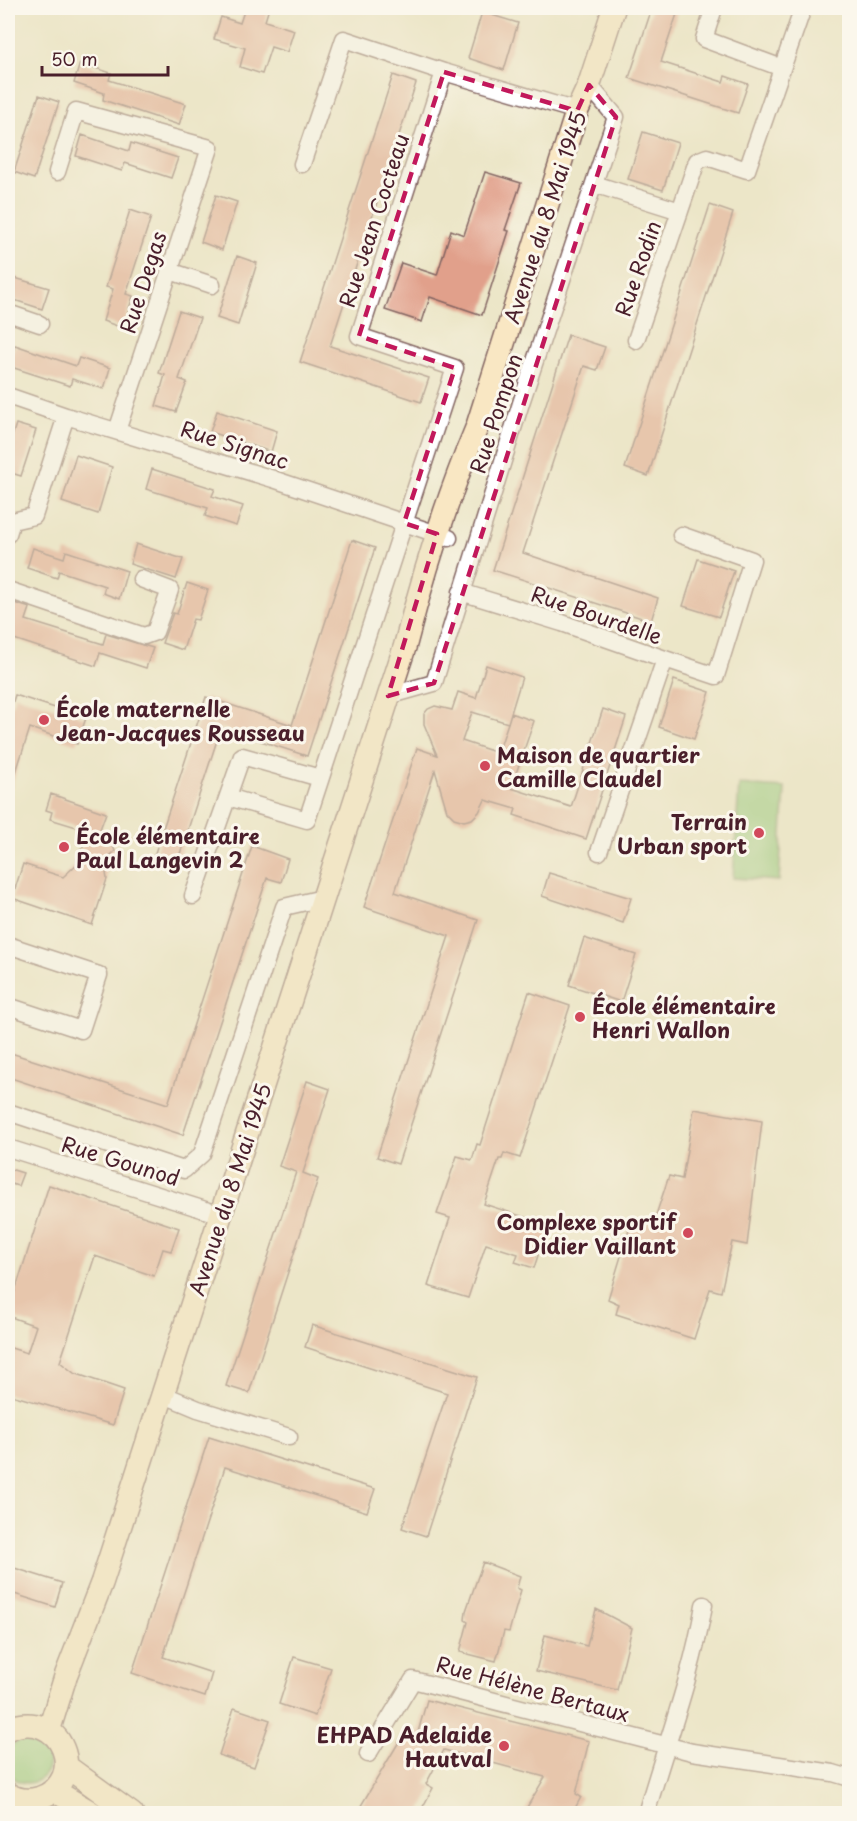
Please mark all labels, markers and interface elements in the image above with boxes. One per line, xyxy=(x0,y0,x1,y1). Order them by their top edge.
scale bar xyxy=(42,39,168,77)
text: 50 m xyxy=(51,45,98,72)
street label: Avenue du 8 Mai 1945 xyxy=(495,107,593,327)
street label: Rue Jean Cocteau xyxy=(330,129,416,311)
street label: Rue Rodin xyxy=(606,216,668,320)
street label: Rue Degas xyxy=(110,227,174,337)
street label: Rue Pompon xyxy=(461,349,529,477)
street label: Rue Signac xyxy=(177,412,293,476)
street label: Rue Bourdelle xyxy=(527,577,667,651)
place label: École maternelle Jean-Jacques Rousseau xyxy=(56,692,305,748)
marker: École maternelle Jean-Jacques Rousseau xyxy=(37,713,51,727)
place label: Maison de quartier Camille Claudel xyxy=(497,738,700,794)
marker: Maison de quartier Camille Claudel xyxy=(478,759,492,773)
place label: Terrain Urban sport xyxy=(617,805,747,861)
place label: École élémentaire Paul Langevin 2 xyxy=(76,819,260,875)
marker: Terrain Urban sport xyxy=(752,826,766,840)
marker: École élémentaire Paul Langevin 2 xyxy=(57,840,71,854)
place label: École élémentaire Henri Wallon xyxy=(592,989,776,1045)
marker: École élémentaire Henri Wallon xyxy=(573,1010,587,1024)
street label: Avenue du 8 Mai 1945 xyxy=(180,1079,278,1299)
street label: Rue Gounod xyxy=(58,1127,184,1193)
place label: Complexe sportif Didier Vaillant xyxy=(497,1205,678,1261)
marker: Complexe sportif Didier Vaillant xyxy=(681,1226,695,1240)
street label: Rue Hélène Bertaux xyxy=(433,1647,633,1729)
place label: EHPAD Adelaide Hautval xyxy=(317,1718,492,1774)
marker: EHPAD Adelaide Hautval xyxy=(497,1739,511,1753)

